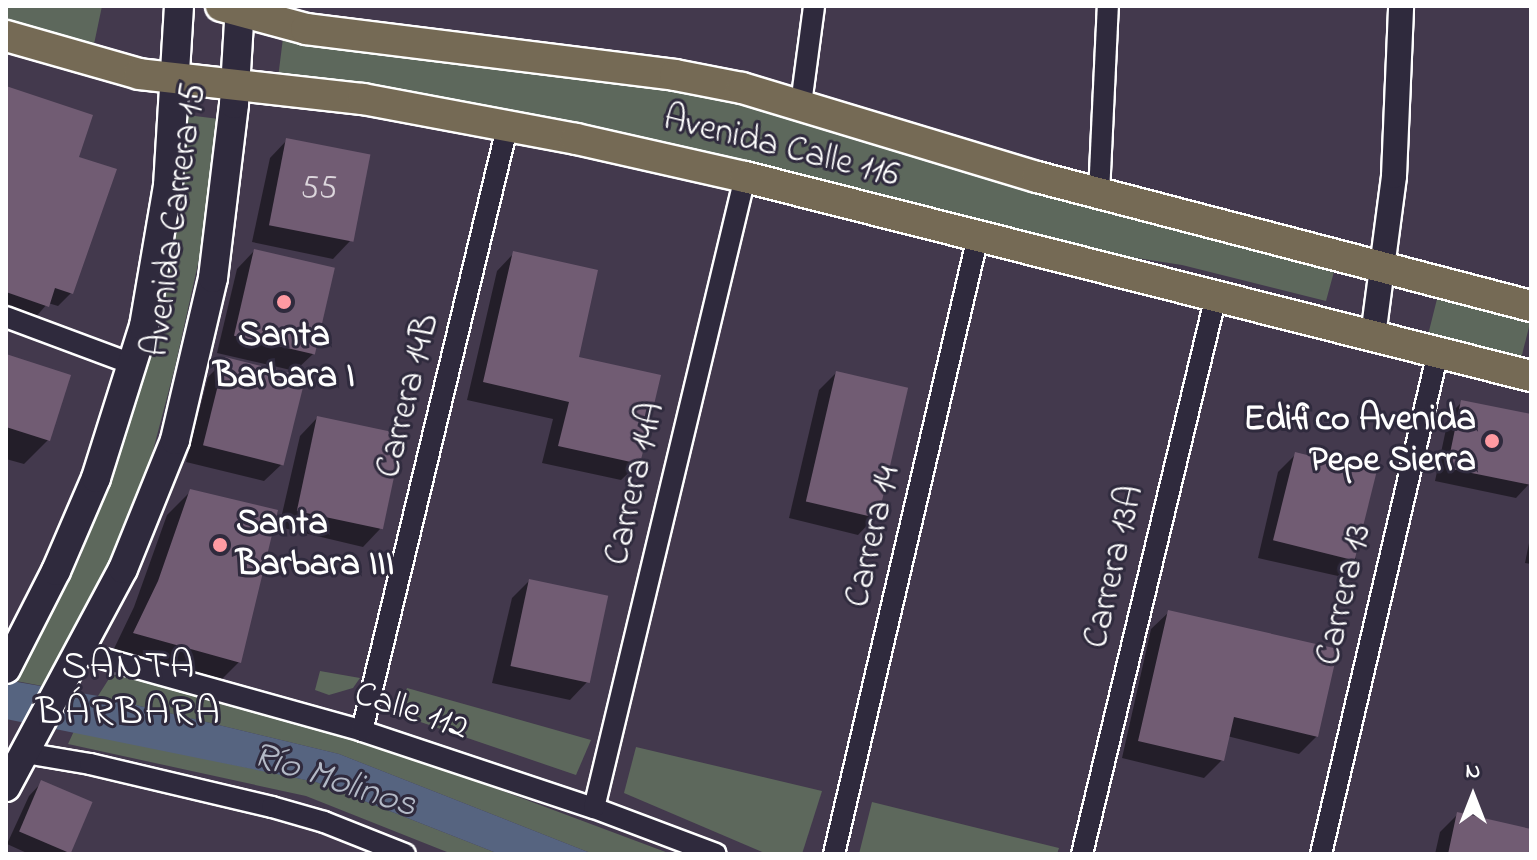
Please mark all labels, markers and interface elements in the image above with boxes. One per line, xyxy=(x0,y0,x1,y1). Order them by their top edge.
street label: Avenida Carrera 15 xyxy=(135,81,217,359)
street label: Avenida Calle 116 xyxy=(659,98,903,198)
house number: 55 xyxy=(301,171,337,209)
marker: Santa Barbara I xyxy=(275,293,293,311)
street label: Carrera 14B xyxy=(368,309,450,483)
place label: Santa Barbara I xyxy=(213,314,355,399)
street label: Carrera 14A xyxy=(596,398,676,570)
place label: Edifico Avenida Pepe Sierra xyxy=(1243,398,1476,483)
marker: Edifico Avenida Pepe Sierra xyxy=(1483,432,1501,450)
street label: Carrera 14 xyxy=(837,462,911,612)
street label: Carrera 13A xyxy=(1075,481,1155,653)
place label: Santa Barbara III xyxy=(236,502,394,587)
street label: Carrera 13 xyxy=(1308,520,1382,670)
marker: Santa Barbara III xyxy=(211,536,229,554)
district label: SANTA BÁRBARA xyxy=(36,644,222,738)
street label: Calle 112 xyxy=(349,673,473,751)
water label: Río Molinos xyxy=(246,734,422,830)
north arrow xyxy=(1433,756,1513,836)
text: N xyxy=(1466,756,1480,788)

